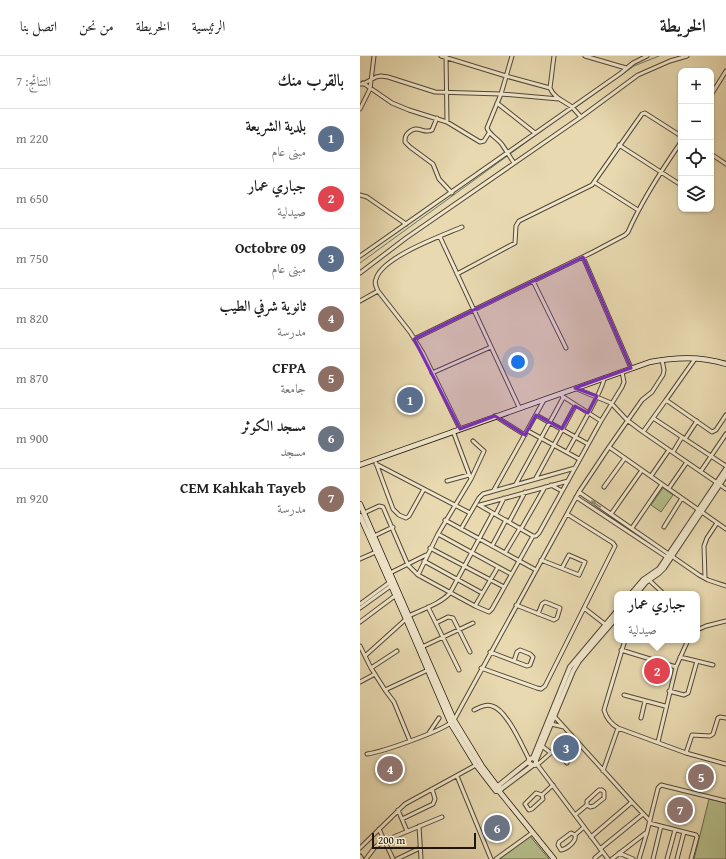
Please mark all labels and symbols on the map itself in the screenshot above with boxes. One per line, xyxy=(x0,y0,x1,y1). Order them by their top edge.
your location xyxy=(508,352,528,372)
pin: 1 xyxy=(397,385,423,415)
one-way arrow xyxy=(591,500,602,508)
pin: 2 xyxy=(644,656,670,686)
pin: 3 xyxy=(553,733,579,763)
pin: 4 xyxy=(377,754,403,784)
pin: 5 xyxy=(688,762,714,792)
pin: 7 xyxy=(667,795,693,825)
pin: 6 xyxy=(484,813,510,843)
scale bar xyxy=(372,831,476,850)

